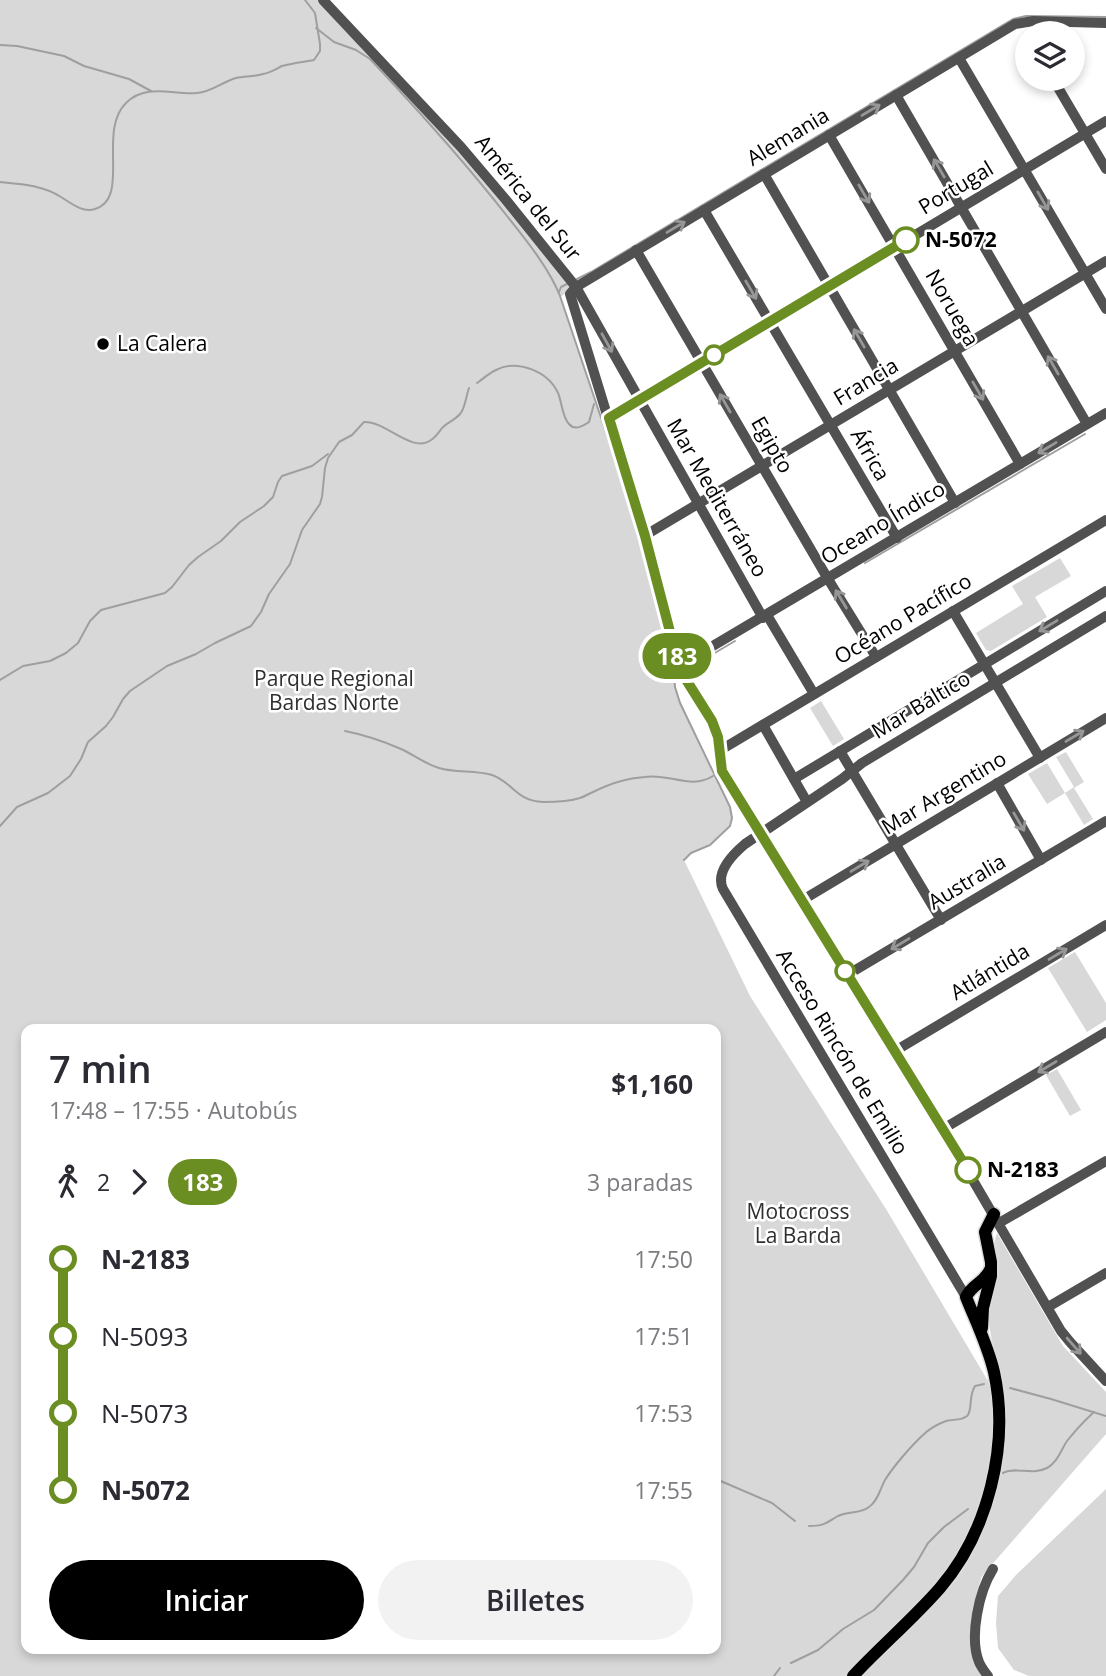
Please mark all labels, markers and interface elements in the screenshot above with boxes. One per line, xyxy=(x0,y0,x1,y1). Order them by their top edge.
map controls xyxy=(1015,21,1085,91)
button: layers xyxy=(1015,21,1085,91)
street label: Alemania xyxy=(741,101,834,172)
one-way arrow xyxy=(861,103,881,117)
street label: América del Sur xyxy=(469,129,588,266)
street label: Portugal xyxy=(913,154,998,220)
one-way arrow xyxy=(931,159,945,179)
one-way arrow xyxy=(857,184,871,204)
one-way arrow xyxy=(1037,190,1050,211)
one-way arrow xyxy=(666,219,686,233)
place label: N-5072 xyxy=(925,225,997,253)
marker: N-5072 xyxy=(893,227,919,253)
street label: Noruega xyxy=(920,264,986,351)
one-way arrow xyxy=(745,279,758,300)
one-way arrow xyxy=(852,328,865,349)
place label: La Calera xyxy=(117,329,207,357)
one-way arrow xyxy=(600,333,614,353)
marker: La Calera xyxy=(95,336,111,352)
unlabelled marker xyxy=(704,345,724,365)
street label: Francia xyxy=(828,351,903,411)
one-way arrow xyxy=(1046,355,1059,376)
one-way arrow xyxy=(971,380,985,400)
one-way arrow xyxy=(718,393,732,413)
street label: Egipto xyxy=(745,411,800,478)
street label: Mar Mediterráneo xyxy=(661,413,775,582)
street label: África xyxy=(845,423,897,486)
one-way arrow xyxy=(1038,441,1058,455)
street label: Oceano Índico xyxy=(815,474,950,570)
street label: Océano Pacífico xyxy=(829,566,976,670)
one-way arrow xyxy=(833,590,847,610)
one-way arrow xyxy=(1038,619,1058,633)
line badge: 183 xyxy=(637,633,717,679)
text: 183 xyxy=(656,639,698,672)
park label: Parque Regional Bardas Norte xyxy=(254,664,414,716)
street label: Mar Báltico xyxy=(866,664,975,745)
one-way arrow xyxy=(1065,729,1085,743)
street label: Mar Argentino xyxy=(876,744,1011,840)
one-way arrow xyxy=(1012,811,1026,831)
street label: Australia xyxy=(922,847,1011,915)
one-way arrow xyxy=(849,859,869,873)
street label: Atlántida xyxy=(945,937,1034,1006)
one-way arrow xyxy=(890,938,911,951)
street label: Acceso Rincón de Emilio xyxy=(770,943,915,1159)
one-way arrow xyxy=(1048,946,1068,960)
unlabelled marker xyxy=(835,961,855,981)
text: 7 min xyxy=(49,1042,152,1094)
one-way arrow xyxy=(1038,1060,1058,1074)
text: $1,160 xyxy=(611,1066,693,1102)
text: 17:48 – 17:55 · Autobús xyxy=(49,1094,298,1126)
place label: N-2183 xyxy=(987,1155,1059,1183)
marker: N-2183 xyxy=(955,1157,981,1183)
icon: walk xyxy=(49,1163,87,1201)
icon: forward xyxy=(120,1163,158,1201)
text: 183 xyxy=(182,1165,223,1198)
text: 2 xyxy=(97,1166,110,1198)
text: 3 paradas xyxy=(587,1166,693,1198)
park label: Motocross La Barda xyxy=(747,1197,849,1249)
text: N-2183 xyxy=(101,1241,190,1277)
text: 17:50 xyxy=(634,1243,693,1275)
text: N-5093 xyxy=(101,1318,188,1354)
text: 17:51 xyxy=(634,1320,693,1352)
one-way arrow xyxy=(1066,1337,1082,1355)
text: N-5073 xyxy=(101,1395,188,1431)
text: 17:53 xyxy=(634,1397,693,1429)
text: N-5072 xyxy=(101,1472,190,1508)
text: 17:55 xyxy=(634,1474,693,1506)
button: Iniciar xyxy=(49,1560,364,1640)
button: Billetes xyxy=(378,1560,693,1640)

